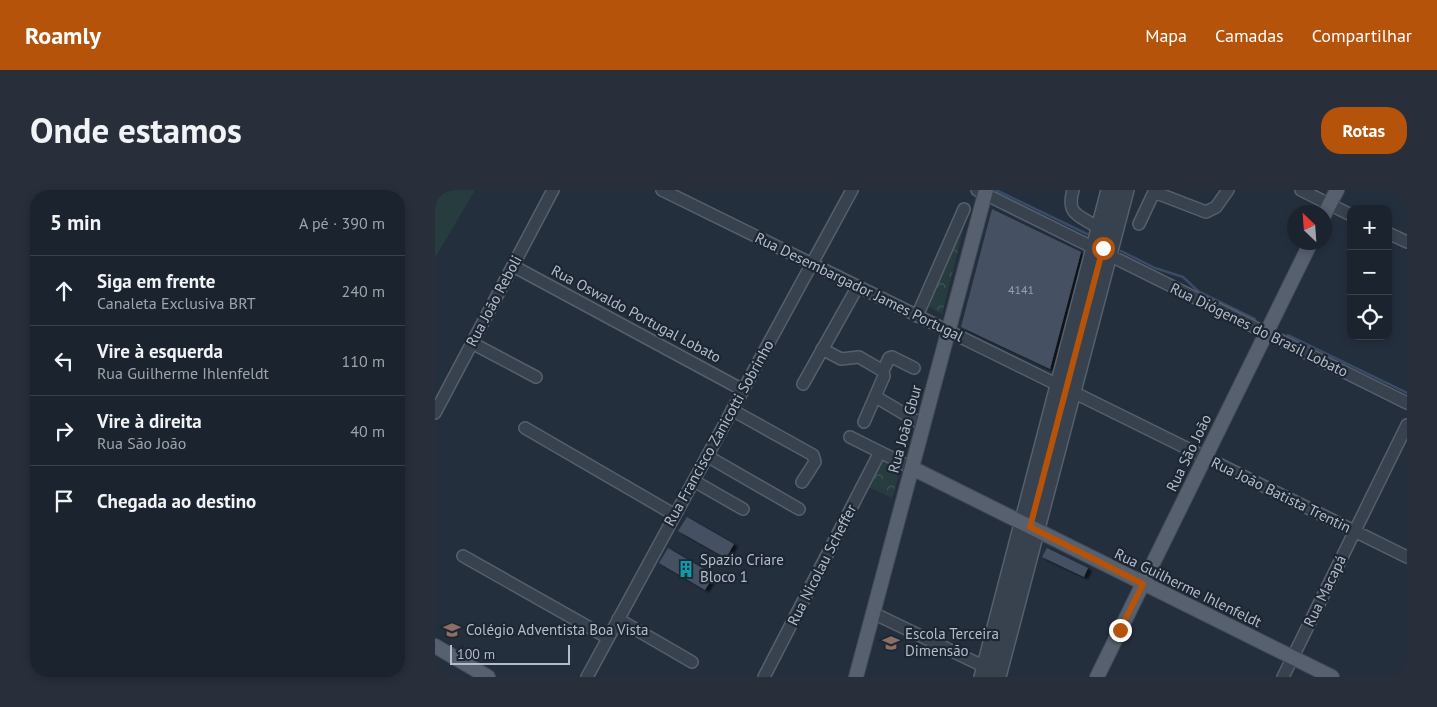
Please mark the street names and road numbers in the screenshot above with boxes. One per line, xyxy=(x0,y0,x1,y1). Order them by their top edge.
street label: Rua Desembargador James Portugal xyxy=(752,228,967,346)
street label: Rua João Reboli xyxy=(462,252,526,350)
street label: Rua Oswaldo Portugal Lobato xyxy=(548,261,724,366)
street label: Rua Diógenes do Brasil Lobato xyxy=(1167,278,1351,381)
street label: Rua Francisco Zanicotti Sobrinho xyxy=(659,336,778,529)
street label: Rua João Gbur xyxy=(884,383,925,475)
street label: Rua São João xyxy=(1162,411,1215,495)
street label: Rua João Batista Trentin xyxy=(1208,453,1354,537)
street label: Rua Nicolau Scheffer xyxy=(783,501,860,629)
street label: Rua Guilherme Ihlenfeldt xyxy=(1112,544,1265,631)
street label: Rua Macapá xyxy=(1299,552,1350,630)

